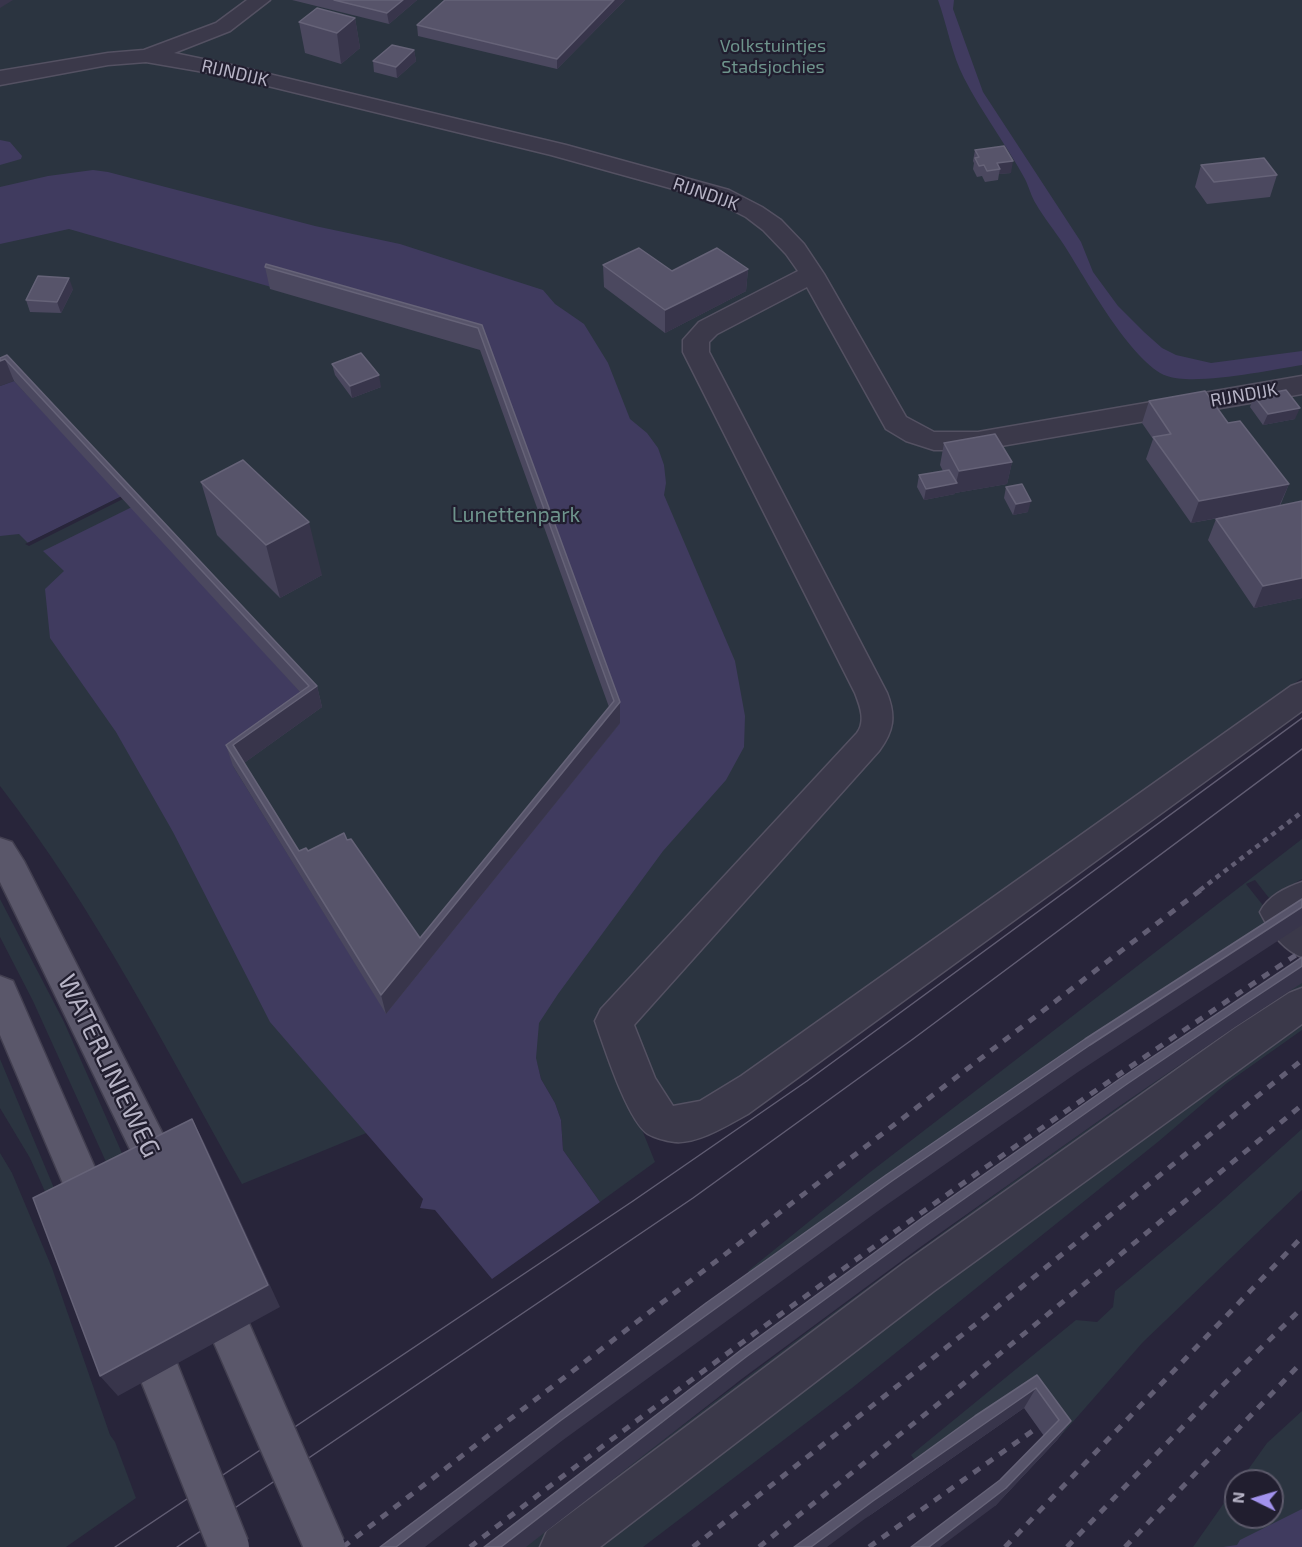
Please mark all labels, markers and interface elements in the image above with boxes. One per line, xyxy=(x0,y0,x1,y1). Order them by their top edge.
park label: Volkstuintjes Stadsjochies xyxy=(720,35,826,78)
street label: RIJNDIJK xyxy=(199,55,271,91)
street label: RIJNDIJK xyxy=(670,173,742,215)
street label: RIJNDIJK xyxy=(1209,378,1279,412)
park label: Lunettenpark xyxy=(452,502,580,528)
street label: WATERLINIEWEG xyxy=(51,969,167,1163)
north arrow xyxy=(1224,1469,1284,1529)
text: N xyxy=(1228,1491,1248,1504)

